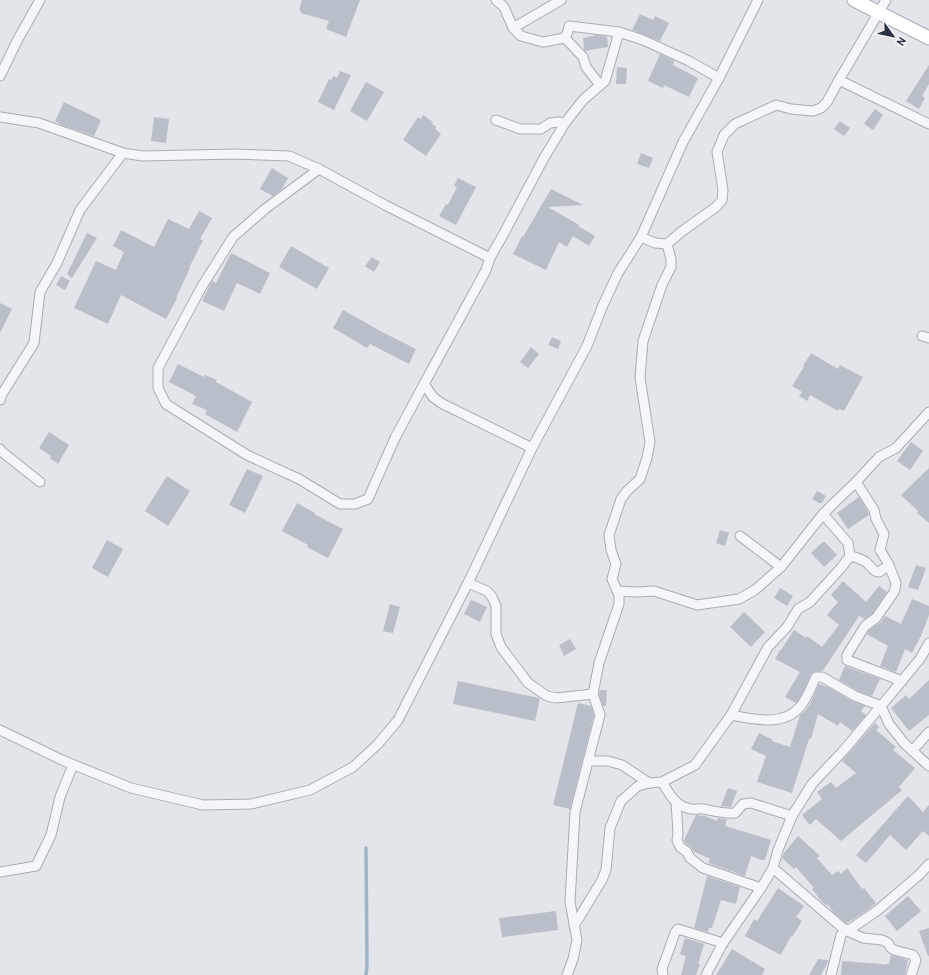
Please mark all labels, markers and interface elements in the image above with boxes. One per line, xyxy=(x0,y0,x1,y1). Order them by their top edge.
north arrow xyxy=(873,16,913,56)
text: N xyxy=(893,34,909,48)

